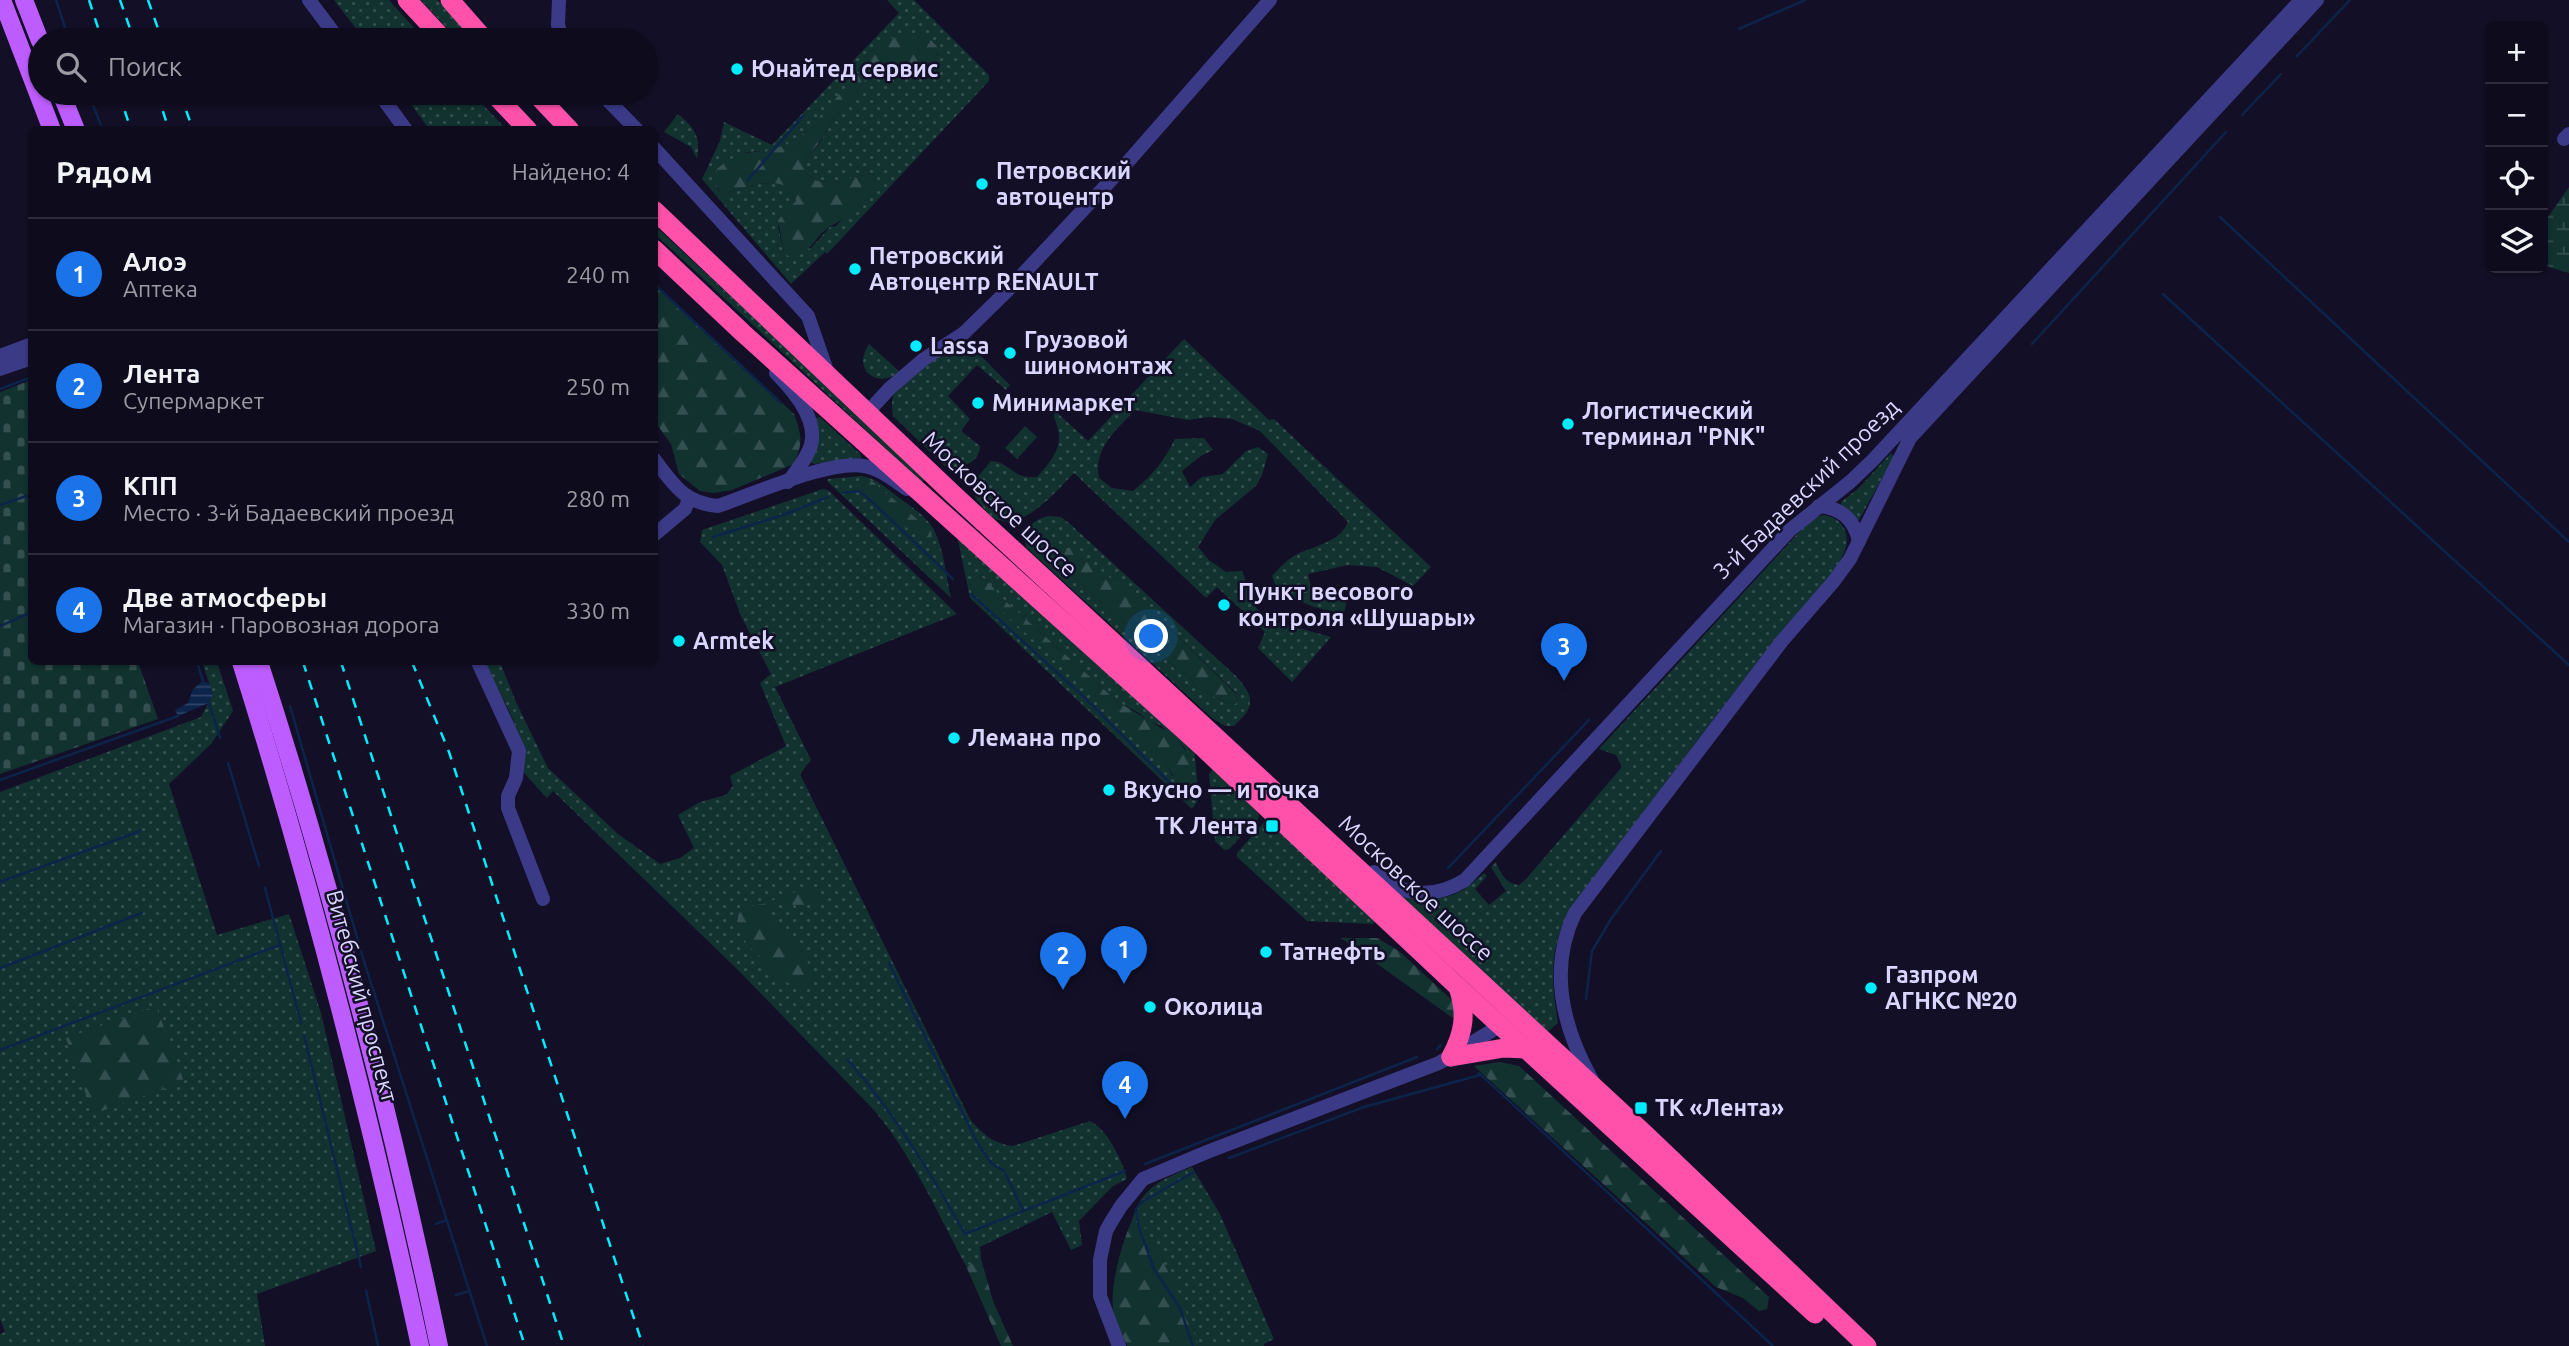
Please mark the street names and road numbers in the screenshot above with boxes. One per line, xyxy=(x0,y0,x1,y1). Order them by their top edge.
street label: 3-й Бадаевский проезд xyxy=(1708,394,1903,584)
street label: Московское шоссе xyxy=(918,426,1083,581)
street label: Московское шоссе xyxy=(1334,810,1499,965)
street label: Витебский проспект xyxy=(322,887,403,1105)

